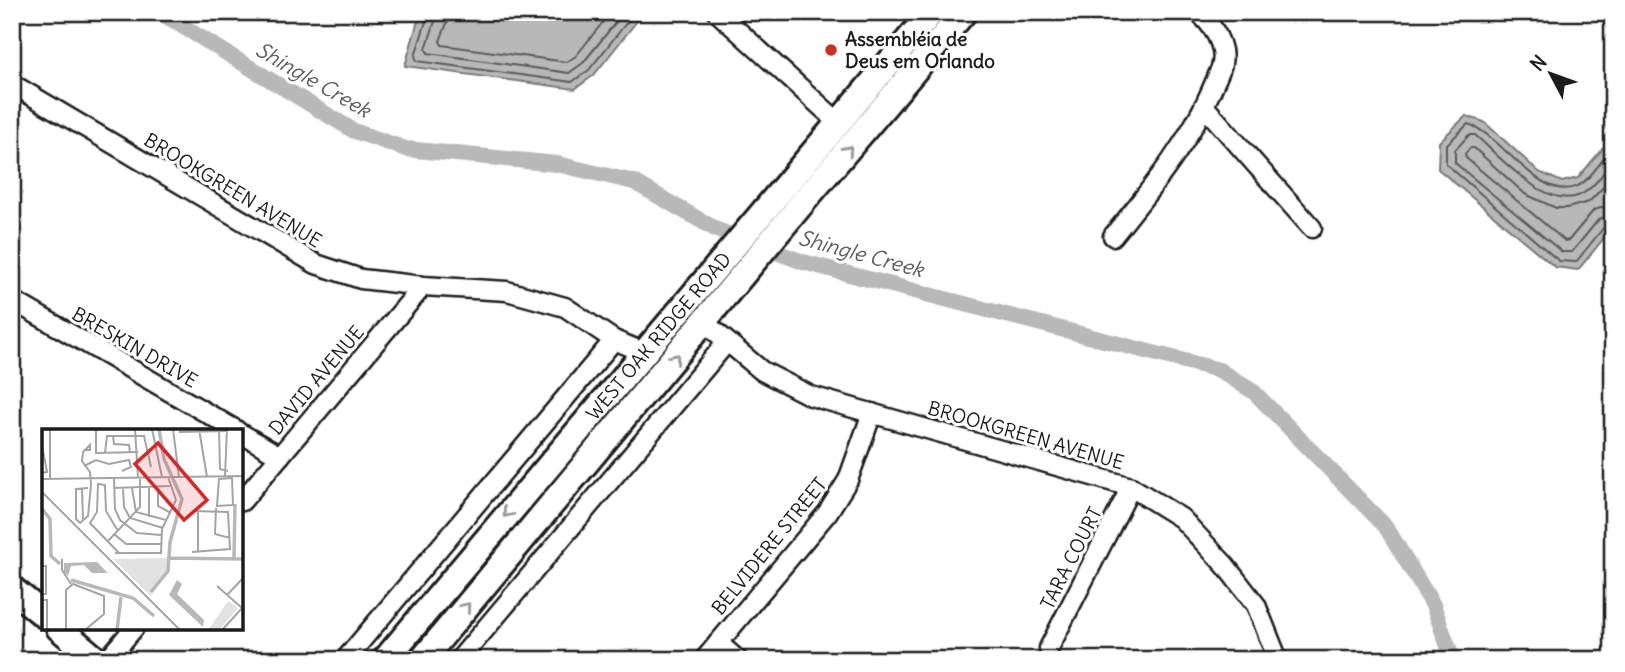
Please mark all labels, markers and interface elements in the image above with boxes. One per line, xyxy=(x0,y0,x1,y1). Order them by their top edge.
place label: Assembléia de Deus em Orlando xyxy=(845,27,995,73)
water label: Shingle Creek xyxy=(251,36,377,124)
north arrow xyxy=(1516,38,1586,108)
marker: Assembléia de Deus em Orlando xyxy=(823,42,839,58)
text: N xyxy=(1525,50,1552,76)
street label: BROOKGREEN AVENUE xyxy=(140,127,326,253)
one-way arrow xyxy=(840,146,852,159)
water label: Shingle Creek xyxy=(796,224,928,284)
street label: WEST OAK RIDGE ROAD xyxy=(581,247,736,425)
street label: BRESKIN DRIVE xyxy=(68,301,202,393)
street label: DAVID AVENUE xyxy=(263,321,369,439)
one-way arrow xyxy=(667,353,679,366)
street label: BROOKGREEN AVENUE xyxy=(925,396,1127,474)
inset map xyxy=(42,429,243,630)
street label: BELVIDERE STREET xyxy=(706,472,832,620)
street label: TARA COURT xyxy=(1035,503,1107,613)
one-way arrow xyxy=(503,505,515,518)
one-way arrow xyxy=(458,603,470,616)

